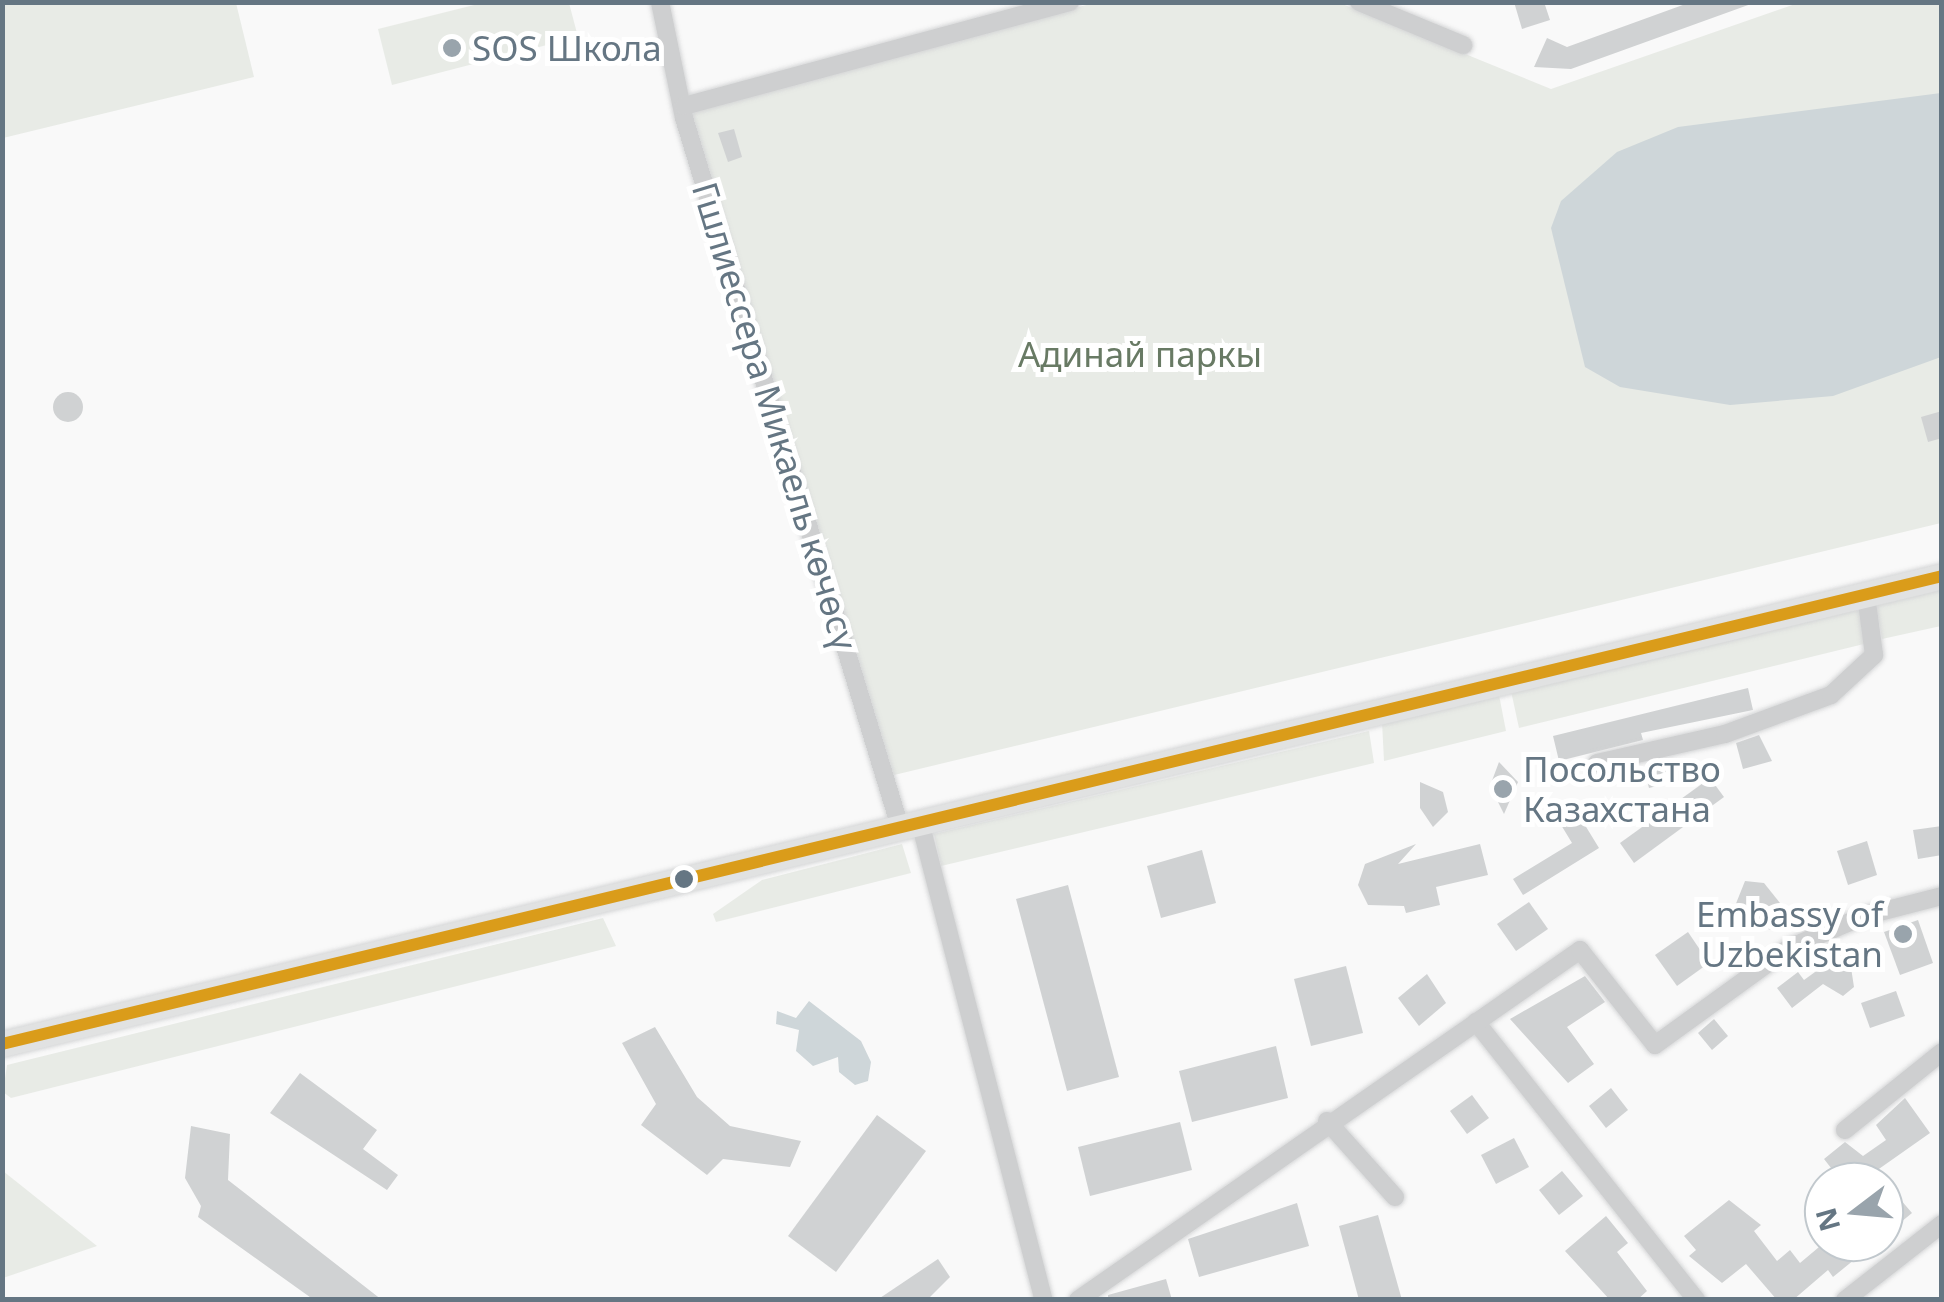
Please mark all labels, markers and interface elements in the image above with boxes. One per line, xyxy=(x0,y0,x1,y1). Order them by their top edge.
place label: SOS Школа xyxy=(472,27,662,69)
marker: SOS Школа xyxy=(441,37,463,59)
street label: Гшлиессера Микаель көчөсү xyxy=(684,177,866,655)
park label: Адинай паркы xyxy=(1018,333,1262,375)
place label: Посольство Казахстана xyxy=(1523,748,1721,830)
marker: Посольство Казахстана xyxy=(1492,778,1514,800)
unlabelled marker xyxy=(674,869,694,889)
place label: Embassy of Uzbekistan xyxy=(1696,893,1883,975)
marker: Embassy of Uzbekistan xyxy=(1892,923,1914,945)
north arrow xyxy=(1804,1162,1904,1262)
text: N xyxy=(1806,1204,1848,1236)

